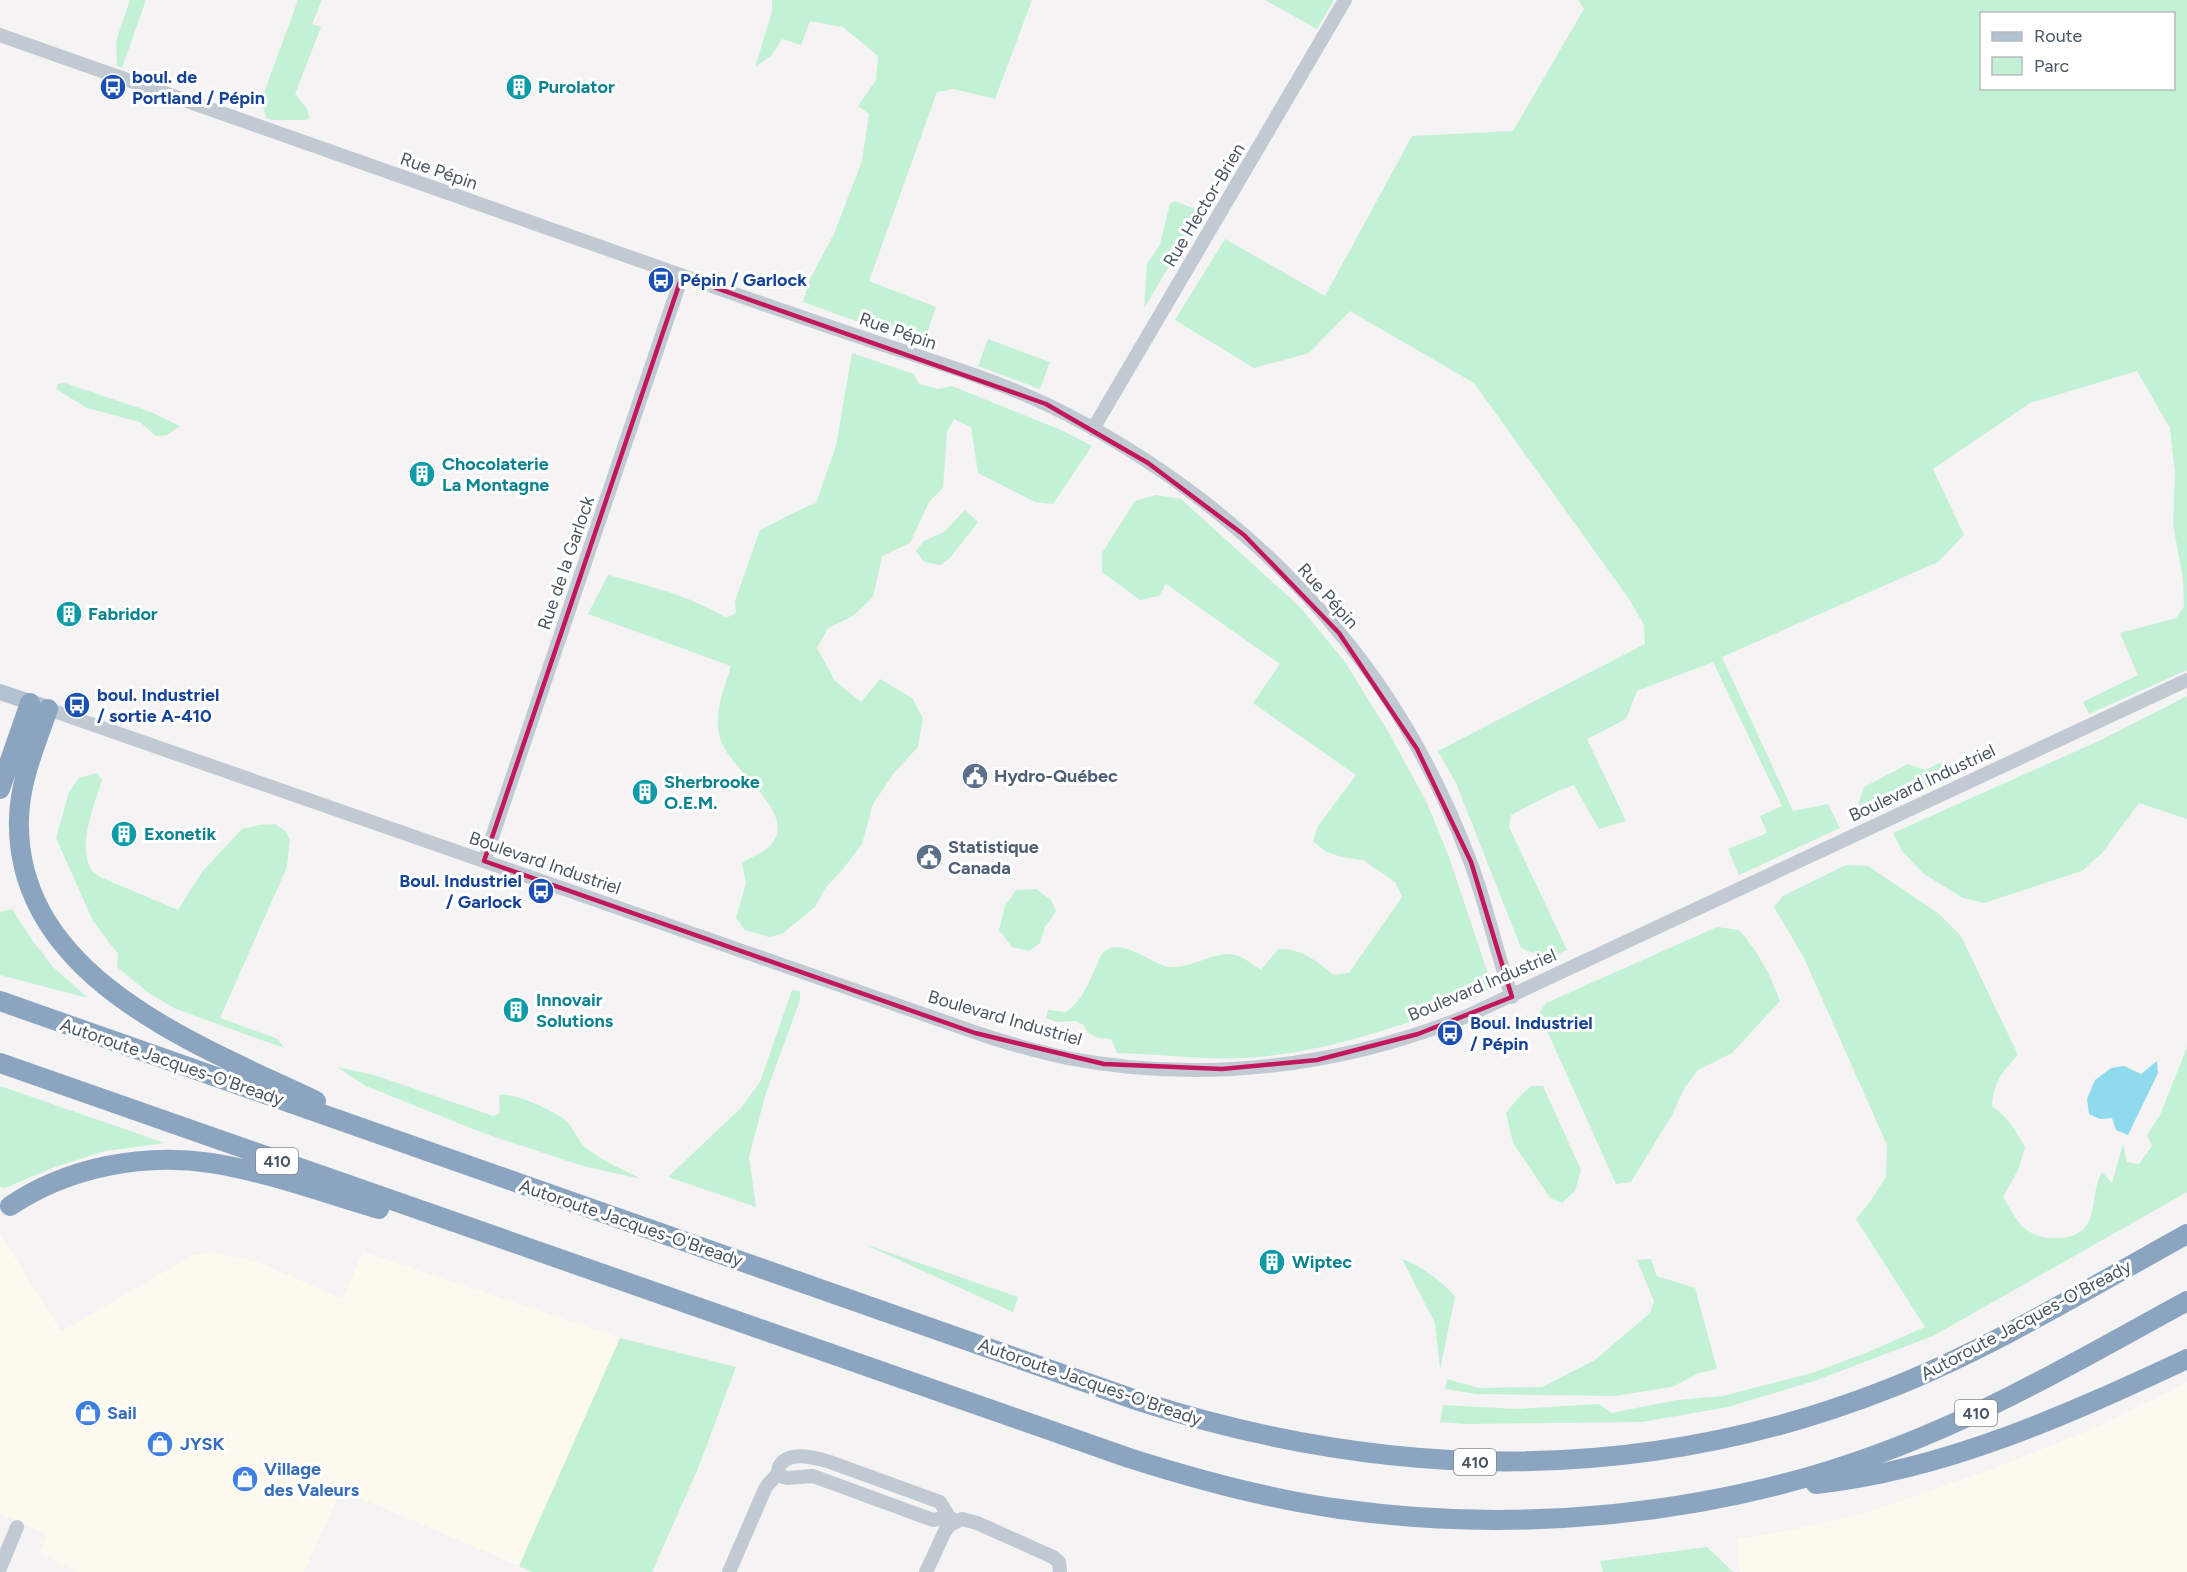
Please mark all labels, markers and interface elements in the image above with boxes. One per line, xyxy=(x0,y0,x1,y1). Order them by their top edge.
legend xyxy=(1980,12,2175,90)
text: Route xyxy=(2034,25,2083,47)
text: Parc xyxy=(2034,55,2070,77)
place label: boul. de Portland / Pépin xyxy=(132,66,265,109)
bus stop icon: boul. de Portland / Pépin xyxy=(98,72,128,102)
building icon: Purolator xyxy=(504,72,534,102)
place label: Purolator xyxy=(538,76,615,98)
street label: Rue Hector-Brien xyxy=(1158,139,1250,271)
street label: Rue Pépin xyxy=(397,147,481,195)
bus stop icon: Pépin / Garlock xyxy=(646,265,676,295)
place label: Pépin / Garlock xyxy=(680,269,807,291)
street label: Rue Pépin xyxy=(856,307,940,355)
place label: Chocolaterie La Montagne xyxy=(442,453,549,496)
building icon: Chocolaterie La Montagne xyxy=(407,459,437,489)
street label: Rue de la Garlock xyxy=(533,493,599,633)
street label: Rue Pépin xyxy=(1293,559,1363,633)
building icon: Fabridor xyxy=(54,599,84,629)
place label: Fabridor xyxy=(88,603,158,625)
place label: boul. Industriel / sortie A-410 xyxy=(97,684,220,727)
bus stop icon: boul. Industriel / sortie A-410 xyxy=(62,690,92,720)
street label: Boulevard Industriel xyxy=(1845,739,1999,827)
public building icon: Hydro-Québec xyxy=(960,761,990,791)
place label: Hydro-Québec xyxy=(994,765,1118,787)
place label: Sherbrooke O.E.M. xyxy=(664,771,760,814)
building icon: Sherbrooke O.E.M. xyxy=(630,777,660,807)
building icon: Exonetik xyxy=(109,819,139,849)
place label: Exonetik xyxy=(144,823,217,845)
street label: Boulevard Industriel xyxy=(466,827,624,899)
place label: Statistique Canada xyxy=(948,836,1039,879)
public building icon: Statistique Canada xyxy=(914,842,944,872)
place label: Boul. Industriel / Garlock xyxy=(399,870,522,913)
bus stop icon: Boul. Industriel / Garlock xyxy=(526,876,556,906)
street label: Boulevard Industriel xyxy=(1404,944,1560,1026)
street label: Boulevard Industriel xyxy=(925,985,1085,1051)
place label: Innovair Solutions xyxy=(536,989,614,1032)
building icon: Innovair Solutions xyxy=(501,995,531,1025)
place label: Boul. Industriel / Pépin xyxy=(1470,1012,1593,1055)
street label: Autoroute Jacques-O'Bready xyxy=(57,1013,287,1111)
bus stop icon: Boul. Industriel / Pépin xyxy=(1435,1018,1465,1048)
road number: 410 xyxy=(256,1148,298,1174)
street label: Autoroute Jacques-O'Bready xyxy=(516,1174,746,1272)
building icon: Wiptec xyxy=(1257,1247,1287,1277)
place label: Wiptec xyxy=(1292,1251,1352,1273)
street label: Autoroute Jacques-O'Bready xyxy=(1917,1255,2135,1385)
street label: Autoroute Jacques-O'Bready xyxy=(975,1333,1205,1431)
shop icon: Sail xyxy=(73,1398,103,1428)
road number: 410 xyxy=(1955,1400,1997,1426)
place label: Sail xyxy=(107,1402,137,1424)
shop icon: JYSK xyxy=(145,1429,175,1459)
place label: JYSK xyxy=(180,1433,225,1455)
road number: 410 xyxy=(1454,1449,1496,1475)
place label: Village des Valeurs xyxy=(264,1458,360,1501)
shop icon: Village des Valeurs xyxy=(230,1464,260,1494)

